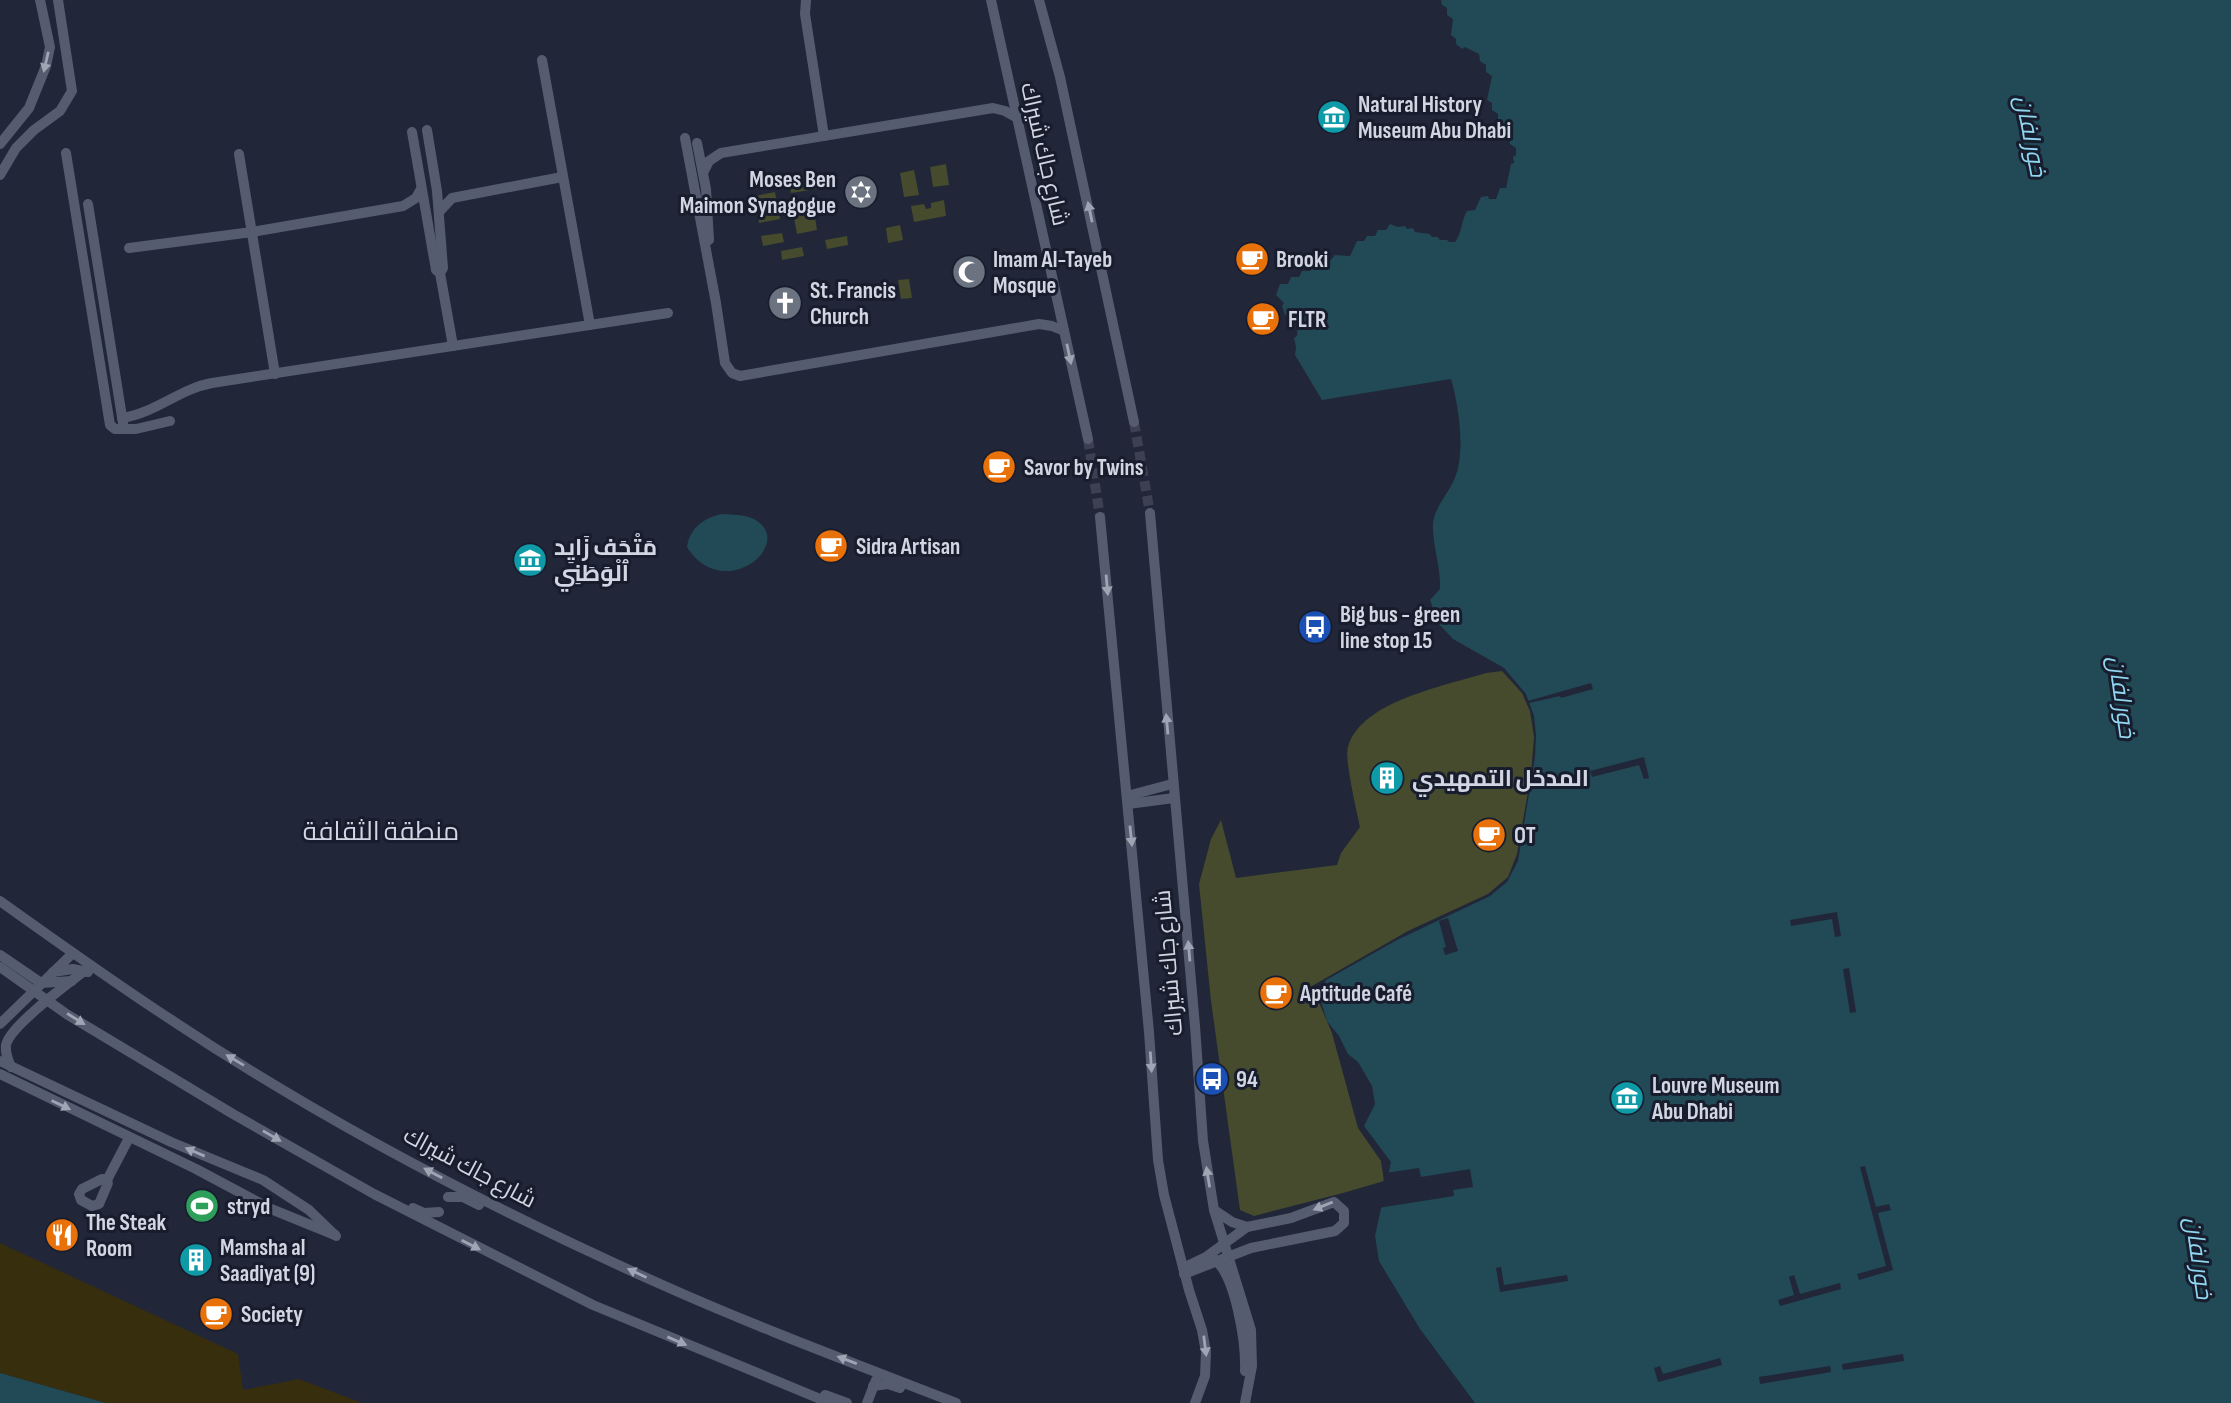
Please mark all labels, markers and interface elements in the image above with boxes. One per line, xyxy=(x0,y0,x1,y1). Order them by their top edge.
one-way arrow xyxy=(41,51,52,73)
street label: شارع جاك شيراك xyxy=(1013,80,1074,229)
place label: Natural History Museum Abu Dhabi xyxy=(1358,91,1511,145)
water label: خور لفان xyxy=(2008,93,2053,181)
museum icon: Natural History Museum Abu Dhabi xyxy=(1315,98,1353,136)
place label: Moses Ben Maimon Synagogue xyxy=(680,166,836,220)
synagogue icon: Moses Ben Maimon Synagogue xyxy=(842,173,880,211)
one-way arrow xyxy=(1084,201,1095,223)
cafe icon: Brooki xyxy=(1233,240,1271,278)
place label: Imam Al-Tayeb Mosque xyxy=(993,246,1112,300)
place label: Brooki xyxy=(1276,246,1328,274)
mosque icon: Imam Al-Tayeb Mosque xyxy=(950,253,988,291)
place label: St. Francis Church xyxy=(810,277,896,331)
church icon: St. Francis Church xyxy=(766,284,804,322)
cafe icon: FLTR xyxy=(1244,300,1282,338)
place label: FLTR xyxy=(1288,306,1326,334)
one-way arrow xyxy=(1063,343,1074,365)
cafe icon: Savor by Twins xyxy=(980,448,1018,486)
place label: Savor by Twins xyxy=(1024,454,1144,482)
cafe icon: Sidra Artisan xyxy=(812,527,850,565)
place label: مَتْحَف زَايِد ٱلْوَطَنِي xyxy=(554,533,657,592)
place label: Sidra Artisan xyxy=(856,533,960,561)
museum icon: مَتْحَف زَايِد ٱلْوَطَنِي xyxy=(511,541,549,579)
one-way arrow xyxy=(1101,574,1112,596)
place label: Big bus - green line stop 15 xyxy=(1340,601,1460,655)
bus stop icon: Big bus - green line stop 15 xyxy=(1296,608,1334,646)
water label: خور لفان xyxy=(2101,654,2142,741)
one-way arrow xyxy=(1161,713,1172,735)
building icon: المدخل التمهيدي xyxy=(1368,759,1406,797)
place label: المدخل التمهيدي xyxy=(1412,765,1589,797)
cafe icon: OT xyxy=(1470,816,1508,854)
district label: منطقة الثقافة xyxy=(303,817,459,848)
place label: OT xyxy=(1514,822,1536,850)
one-way arrow xyxy=(1126,825,1137,847)
street label: شارع جاك شيراك xyxy=(1149,889,1190,1037)
one-way arrow xyxy=(1183,939,1194,961)
cafe icon: Aptitude Café xyxy=(1257,974,1295,1012)
place label: Aptitude Café xyxy=(1299,980,1412,1008)
one-way arrow xyxy=(67,1013,86,1026)
one-way arrow xyxy=(1146,1051,1157,1073)
one-way arrow xyxy=(226,1053,245,1066)
bus stop icon: 94 xyxy=(1193,1060,1231,1098)
place label: 94 xyxy=(1236,1066,1258,1094)
place label: Louvre Museum Abu Dhabi xyxy=(1651,1072,1779,1126)
museum icon: Louvre Museum Abu Dhabi xyxy=(1608,1079,1646,1117)
one-way arrow xyxy=(51,1099,71,1110)
street label: شارع جاك شيراك xyxy=(398,1121,541,1215)
one-way arrow xyxy=(262,1130,281,1142)
one-way arrow xyxy=(184,1146,205,1157)
one-way arrow xyxy=(1202,1166,1213,1188)
one-way arrow xyxy=(422,1167,442,1179)
sports icon: stryd xyxy=(183,1187,221,1225)
place label: stryd xyxy=(227,1193,270,1221)
one-way arrow xyxy=(1312,1201,1333,1212)
place label: The Steak Room xyxy=(86,1209,167,1263)
water label: خور لفان xyxy=(2178,1215,2219,1302)
restaurant icon: The Steak Room xyxy=(43,1216,81,1254)
place label: Mamsha al Saadiyat (9) xyxy=(220,1234,315,1288)
one-way arrow xyxy=(461,1239,481,1250)
building icon: Mamsha al Saadiyat (9) xyxy=(177,1241,215,1279)
one-way arrow xyxy=(626,1268,647,1279)
cafe icon: Society xyxy=(197,1295,235,1333)
place label: Society xyxy=(241,1301,303,1329)
one-way arrow xyxy=(667,1336,688,1347)
one-way arrow xyxy=(1200,1336,1211,1358)
one-way arrow xyxy=(836,1355,857,1366)

